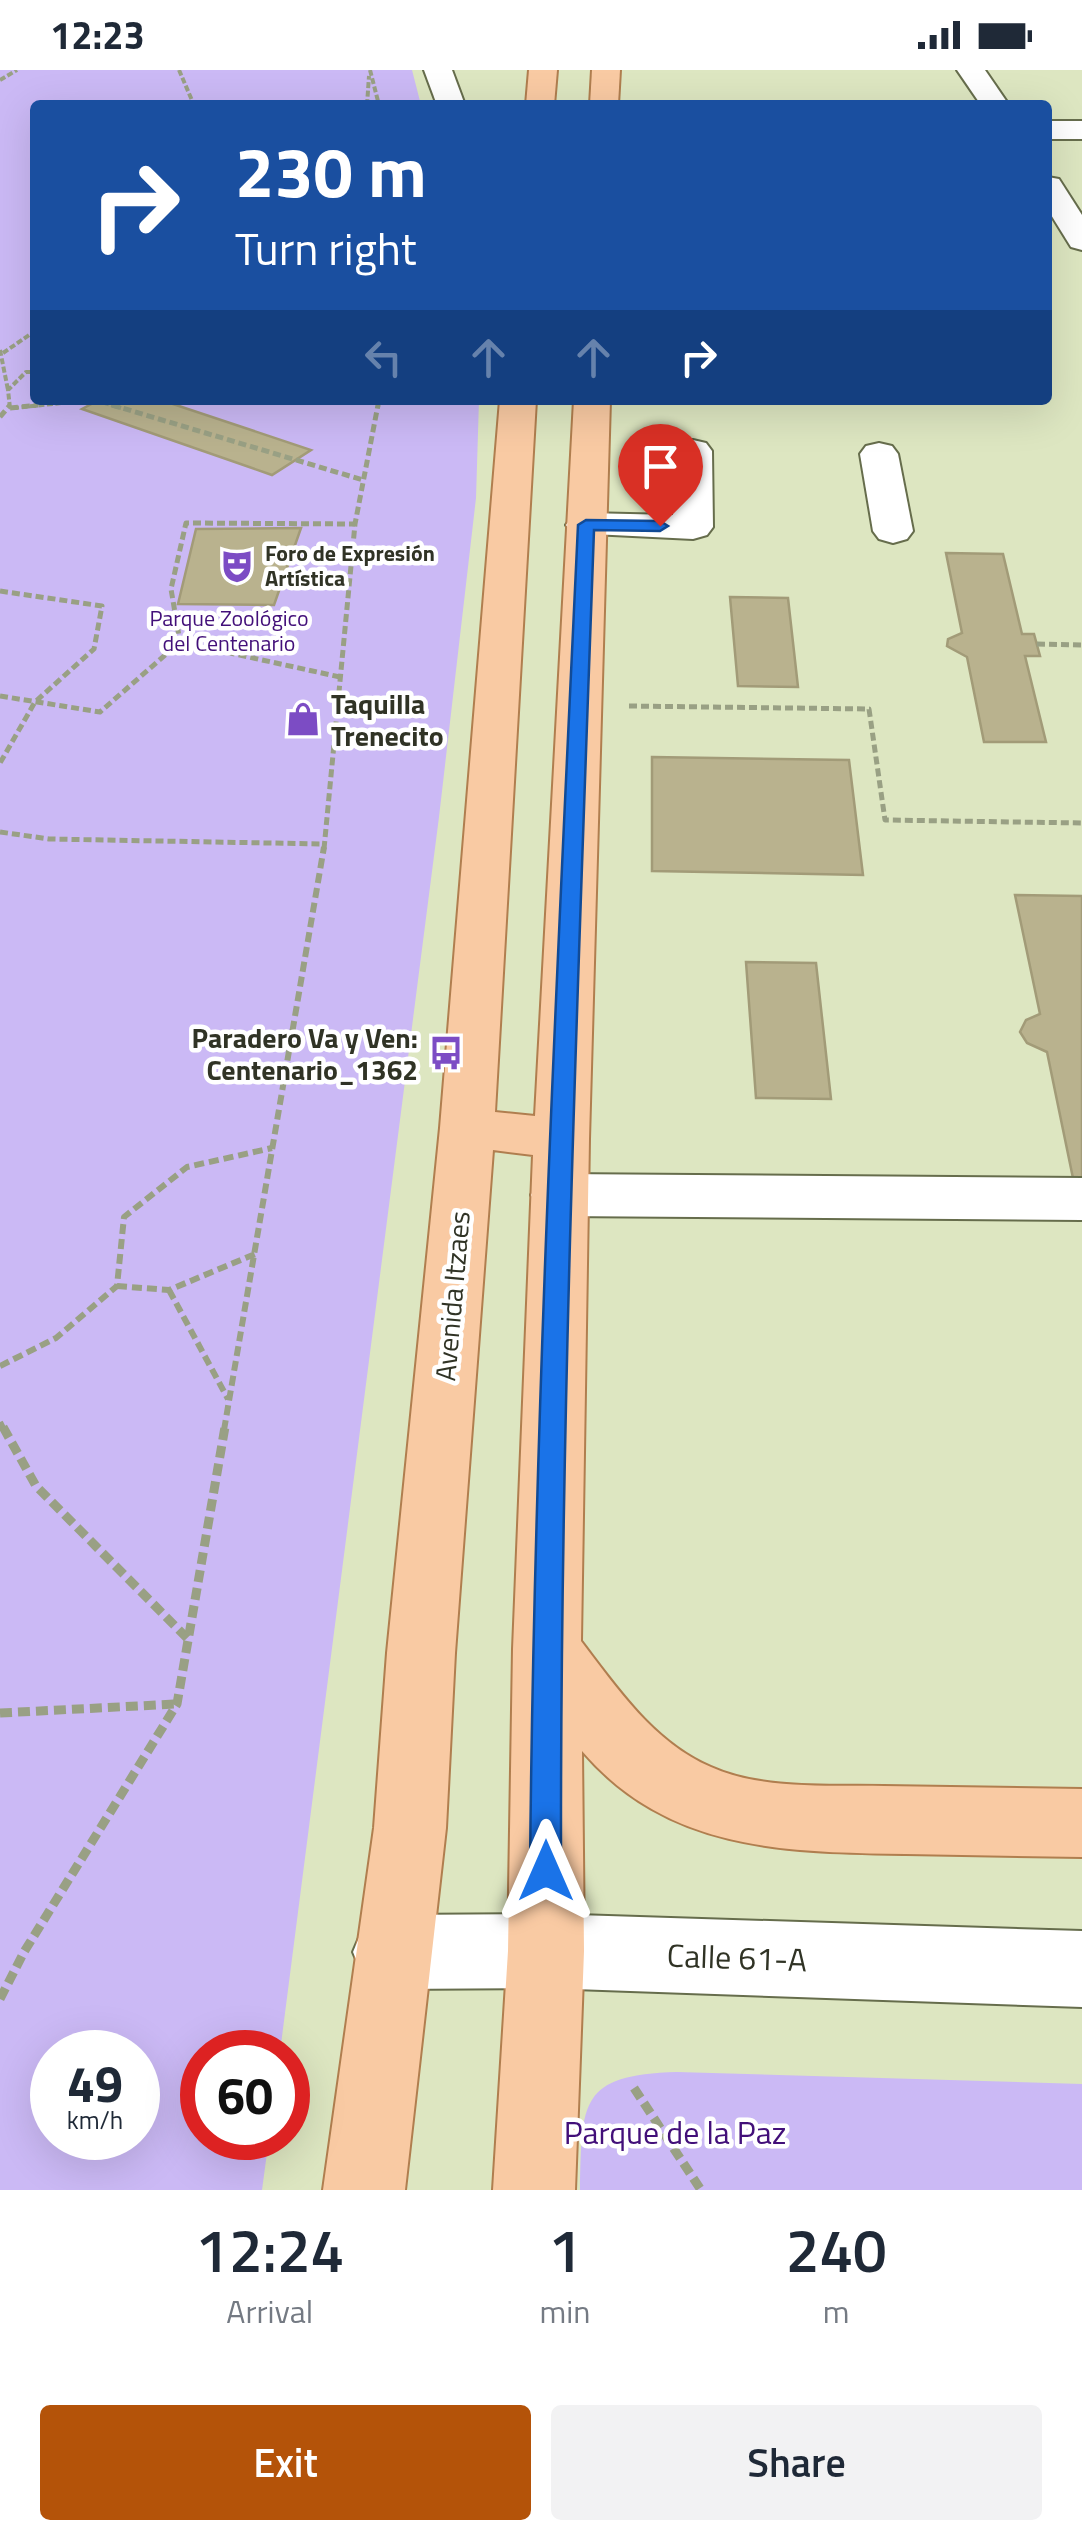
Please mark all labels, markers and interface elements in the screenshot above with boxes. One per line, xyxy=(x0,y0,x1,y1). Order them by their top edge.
text: 12:23 xyxy=(50,6,145,64)
text: 230 m xyxy=(235,118,427,224)
icon: right xyxy=(70,140,200,270)
text: Turn right xyxy=(235,214,417,282)
icon: left xyxy=(356,330,411,385)
icon: ahead xyxy=(461,330,516,385)
icon: ahead xyxy=(566,330,621,385)
icon: right xyxy=(671,330,726,385)
pin xyxy=(618,424,703,527)
icon: arrive xyxy=(633,439,688,494)
place label: Foro de Expresión Artística xyxy=(265,536,435,595)
theatre icon: Foro de Expresión Artística xyxy=(218,547,256,585)
park label: Parque Zoológico del Centenario xyxy=(149,601,309,660)
place label: Taquilla Trenecito xyxy=(331,682,444,757)
shop icon: Taquilla Trenecito xyxy=(284,700,322,738)
place label: Paradero Va y Ven: Centenario_1362 xyxy=(192,1016,418,1091)
bus stop icon: Paradero Va y Ven: Centenario_1362 xyxy=(427,1034,465,1072)
street label: Avenida Itzaes xyxy=(423,1209,481,1383)
position arrow xyxy=(494,1819,598,1923)
street label: Calle 61-A xyxy=(666,1931,808,1983)
speed limit sign: 60 xyxy=(180,2030,310,2160)
text: 49 xyxy=(67,2045,123,2121)
text: km/h xyxy=(67,2101,123,2139)
park label: Parque de la Paz xyxy=(564,2108,786,2156)
text: 12:24 xyxy=(195,2204,344,2295)
text: 1 xyxy=(548,2204,582,2295)
text: 240 xyxy=(786,2204,887,2295)
text: Arrival xyxy=(226,2287,313,2335)
text: min xyxy=(539,2287,590,2335)
text: m xyxy=(823,2287,850,2335)
button: Exit xyxy=(40,2405,531,2520)
button: Share xyxy=(551,2405,1042,2520)

